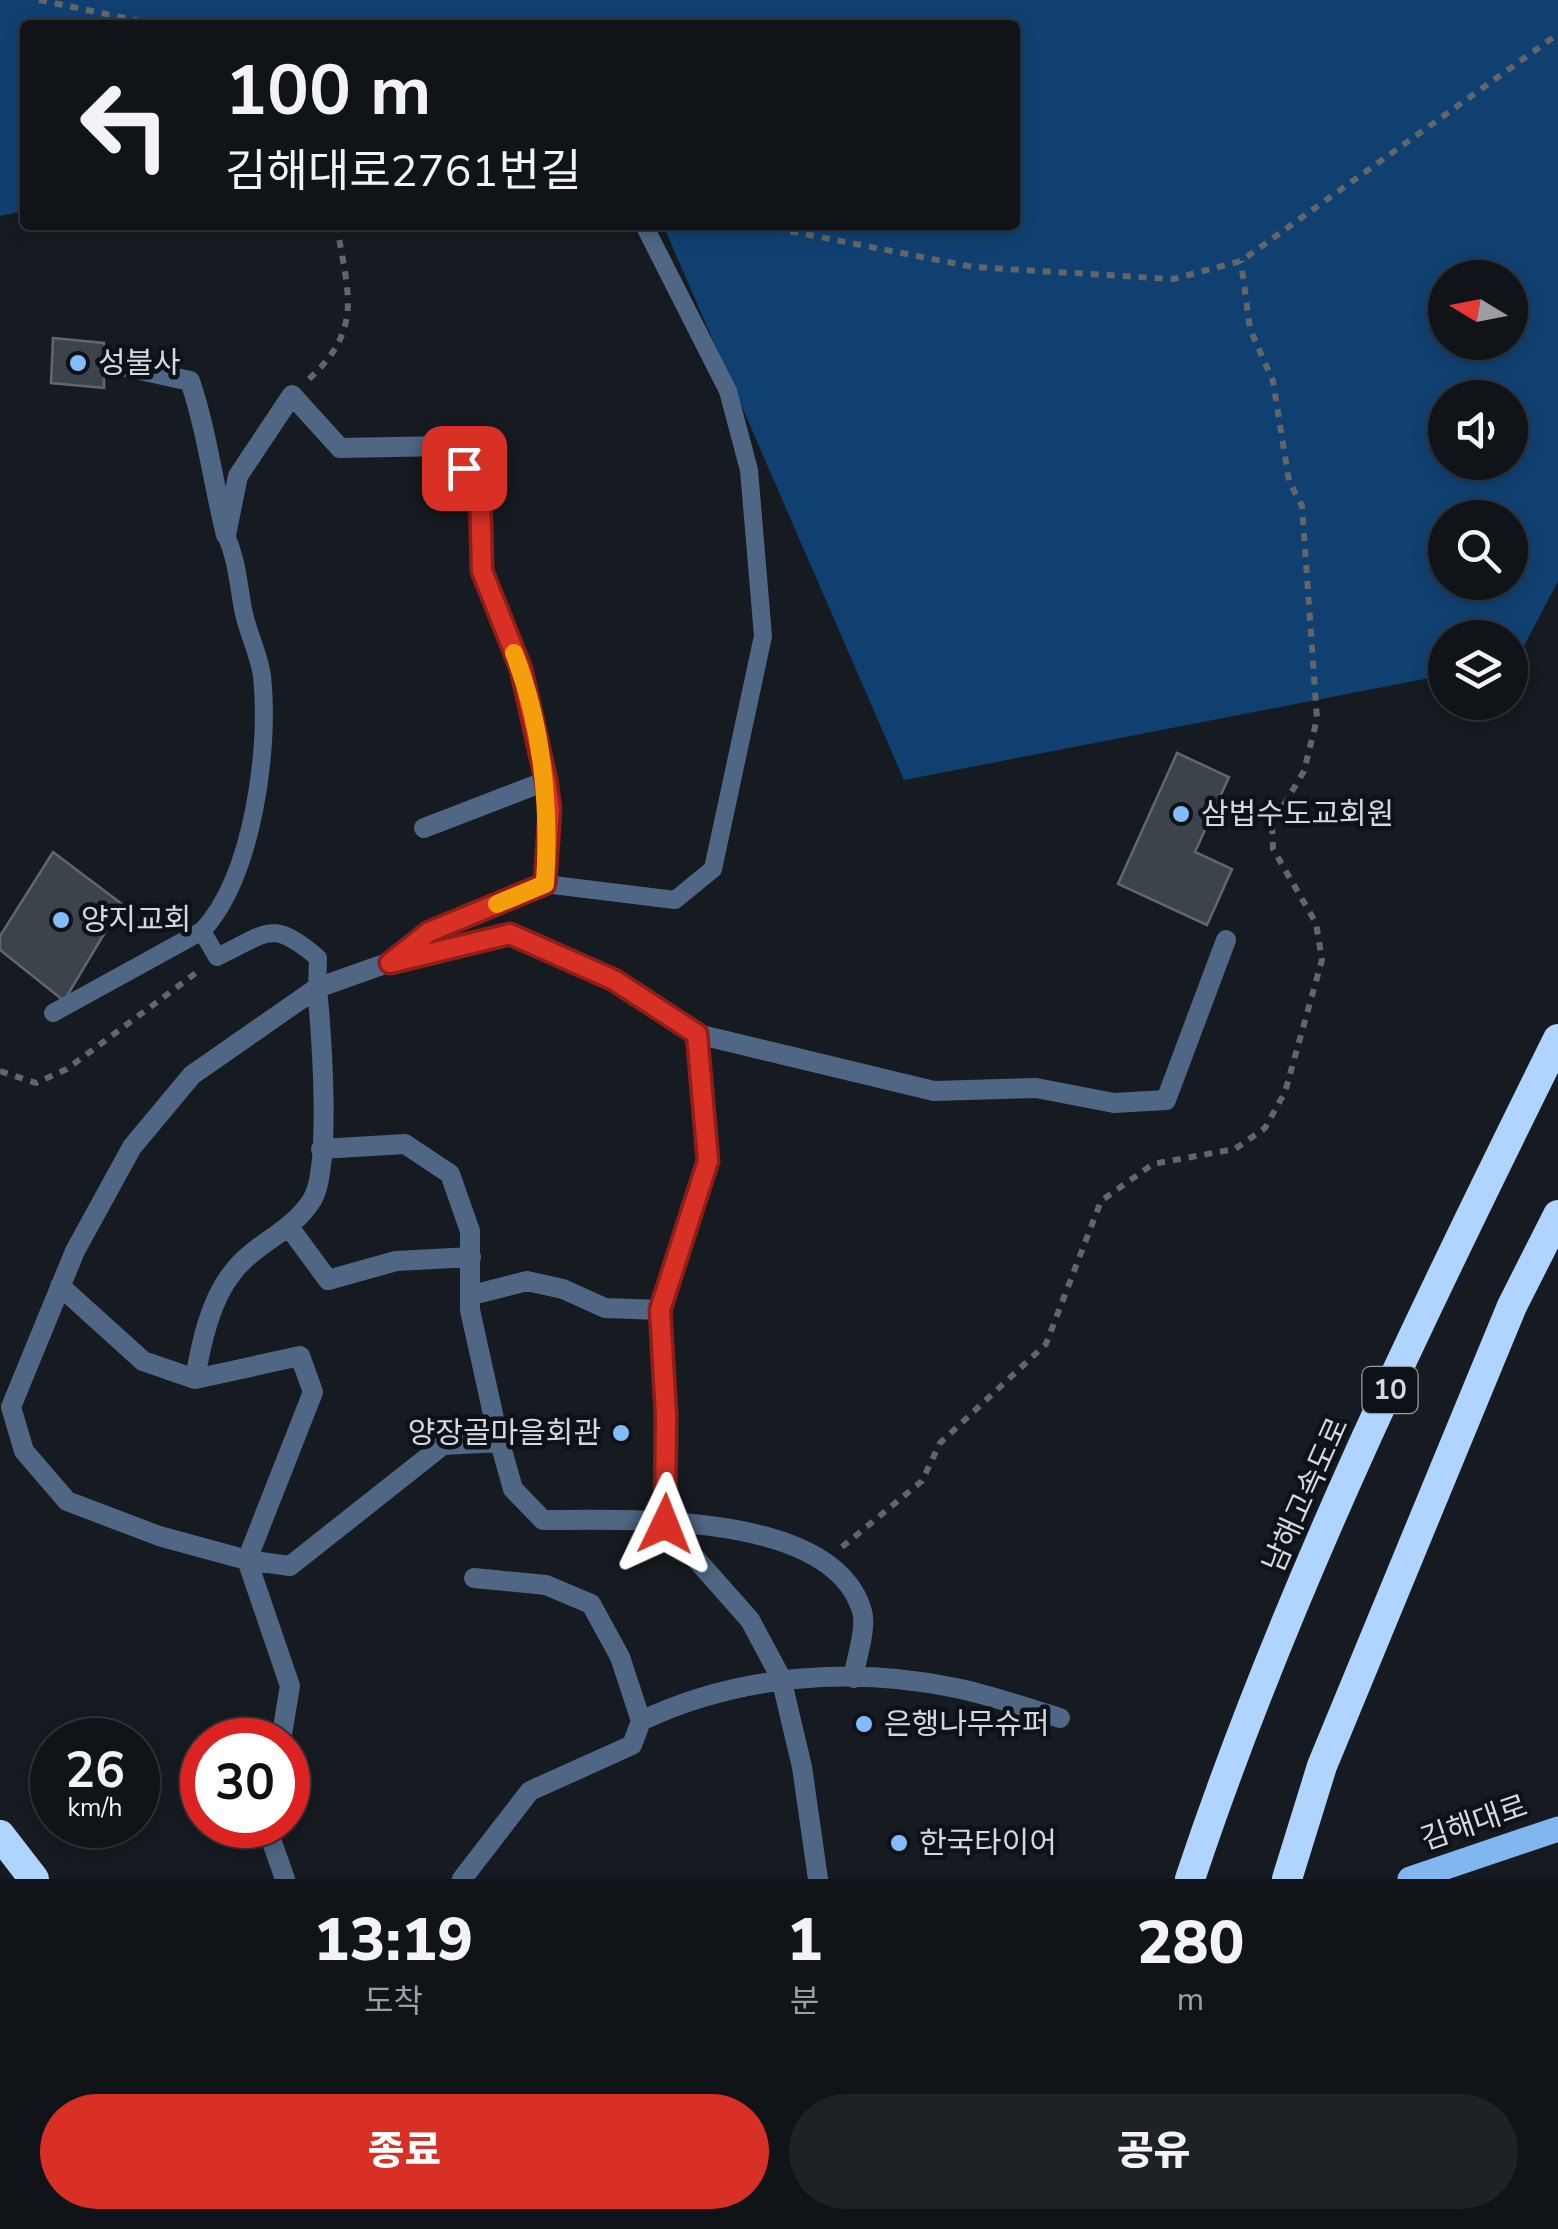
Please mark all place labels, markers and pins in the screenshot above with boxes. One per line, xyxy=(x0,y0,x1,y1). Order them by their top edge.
place label: 성불사 xyxy=(98,343,181,384)
marker: 성불사 xyxy=(67,352,89,374)
pin xyxy=(422,426,507,511)
place label: 삼법수도교회원 xyxy=(1201,794,1394,835)
marker: 삼법수도교회원 xyxy=(1170,803,1192,825)
place label: 양지교회 xyxy=(81,900,191,941)
marker: 양지교회 xyxy=(50,909,72,931)
place label: 양장골마을회관 xyxy=(408,1413,601,1454)
marker: 양장골마을회관 xyxy=(610,1422,632,1444)
place label: 은행나무슈퍼 xyxy=(884,1704,1050,1745)
marker: 은행나무슈퍼 xyxy=(853,1713,875,1735)
place label: 한국타이어 xyxy=(919,1823,1057,1864)
marker: 한국타이어 xyxy=(888,1832,910,1854)

